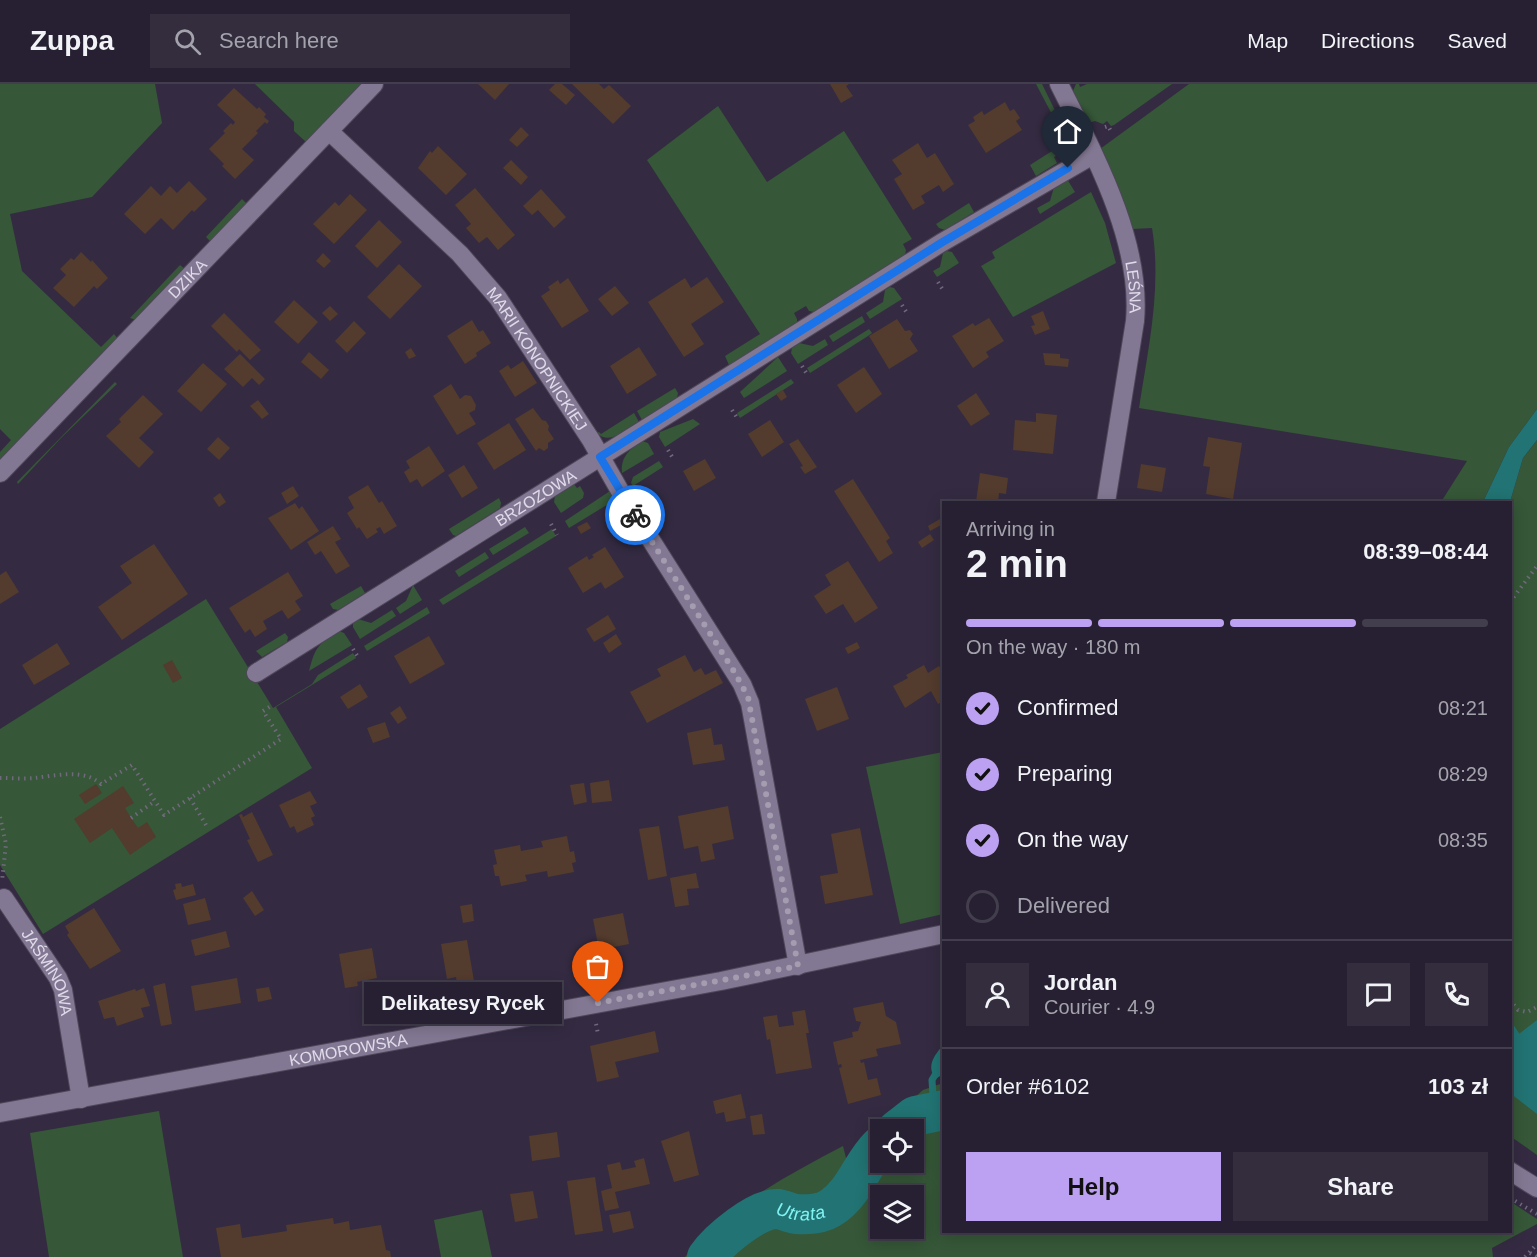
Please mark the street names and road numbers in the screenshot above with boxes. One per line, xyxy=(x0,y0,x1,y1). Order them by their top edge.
street label: DZIKA xyxy=(165,255,210,301)
street label: LEŚNA xyxy=(1123,260,1145,314)
street label: MARII KONOPNICKIEJ xyxy=(484,283,591,433)
street label: BRZOZOWA xyxy=(492,466,579,529)
street label: JAŚMINOWA xyxy=(19,925,76,1017)
street label: KOMOROWSKA xyxy=(288,1030,409,1068)

